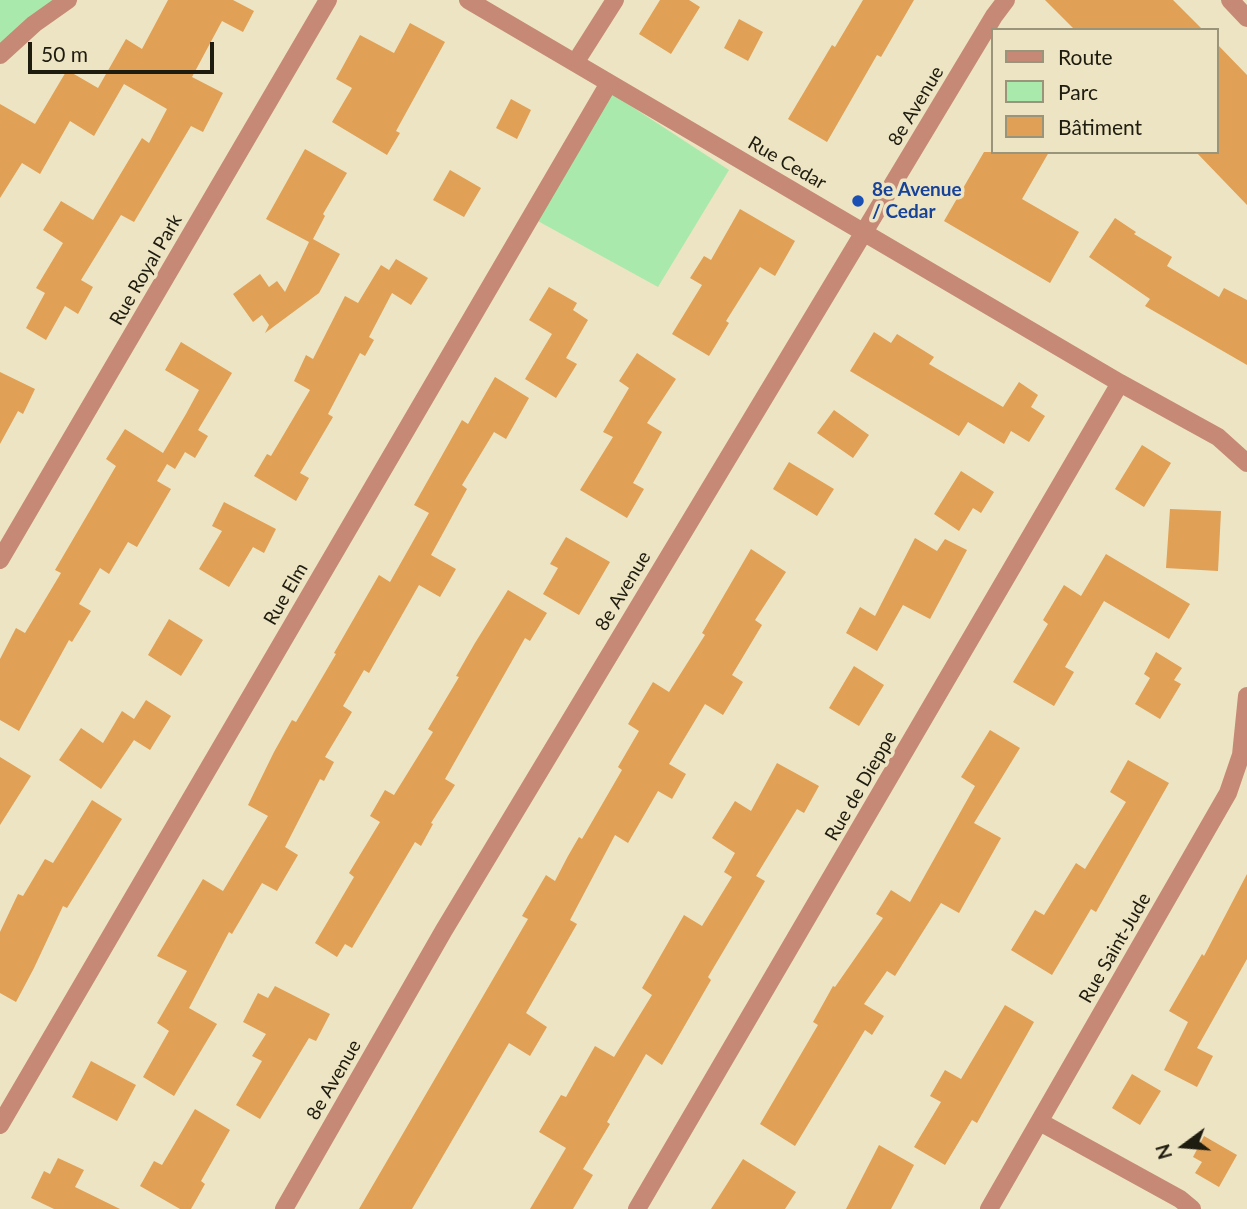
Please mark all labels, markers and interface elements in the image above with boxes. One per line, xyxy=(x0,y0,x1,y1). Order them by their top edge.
scale bar xyxy=(32,28,217,72)
legend xyxy=(992,28,1219,154)
text: 50 m xyxy=(41,41,88,66)
text: Route xyxy=(1058,44,1113,69)
street label: 8e Avenue xyxy=(883,62,949,150)
text: Parc xyxy=(1058,79,1098,104)
text: Bâtiment xyxy=(1058,114,1142,139)
street label: Rue Cedar xyxy=(744,131,830,195)
place label: 8e Avenue / Cedar xyxy=(872,179,962,223)
marker: 8e Avenue / Cedar xyxy=(850,193,866,209)
street label: Rue Royal Park xyxy=(105,210,187,330)
street label: 8e Avenue xyxy=(590,547,656,635)
street label: Rue Elm xyxy=(259,559,313,629)
street label: Rue de Dieppe xyxy=(820,727,902,845)
street label: Rue Saint-Jude xyxy=(1074,889,1156,1007)
street label: 8e Avenue xyxy=(302,1036,366,1124)
north arrow xyxy=(1149,1111,1219,1181)
text: N xyxy=(1150,1142,1176,1162)

